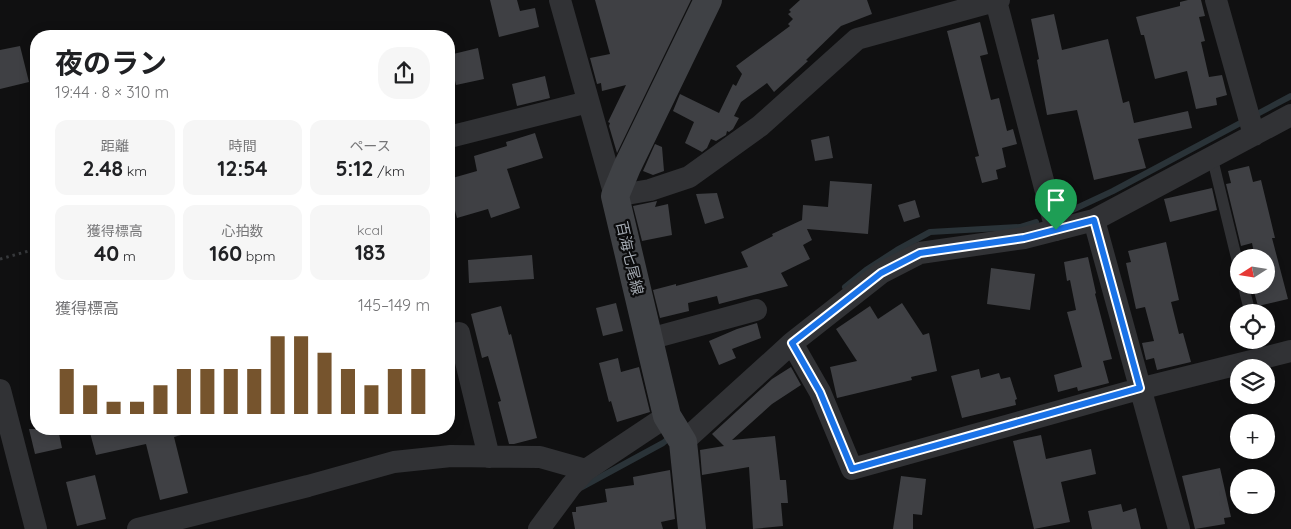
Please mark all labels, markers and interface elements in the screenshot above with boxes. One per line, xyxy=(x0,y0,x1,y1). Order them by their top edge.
text: 夜のラン xyxy=(55,45,167,80)
button: share xyxy=(378,47,430,99)
text: 19:44 · 8 × 310 m xyxy=(55,82,169,102)
text: 距離 xyxy=(101,137,129,155)
text: 時間 xyxy=(228,137,256,155)
text: ペース xyxy=(350,137,391,155)
text: 2.48 xyxy=(83,155,123,181)
text: 12:54 xyxy=(217,155,268,181)
text: 5:12 xyxy=(335,155,373,181)
text: km xyxy=(123,162,147,180)
text: /km xyxy=(373,162,405,180)
pin xyxy=(1035,179,1077,230)
icon: arrive xyxy=(1042,186,1070,214)
street label: 百海七尾線 xyxy=(612,219,648,297)
text: kcal xyxy=(357,221,383,239)
text: 獲得標高 xyxy=(87,222,143,240)
text: 心拍数 xyxy=(221,222,263,240)
text: 183 xyxy=(355,239,386,265)
text: 40 xyxy=(94,240,119,266)
text: 160 xyxy=(209,240,242,266)
text: m xyxy=(119,247,136,265)
text: bpm xyxy=(242,247,276,265)
north arrow xyxy=(1230,249,1275,294)
map controls xyxy=(1230,249,1275,514)
text: 145–149 m xyxy=(358,295,430,315)
text: 獲得標高 xyxy=(55,298,119,318)
button: locate xyxy=(1230,304,1275,349)
button: layers xyxy=(1230,359,1275,404)
button: + xyxy=(1230,414,1275,459)
button: − xyxy=(1230,469,1275,514)

